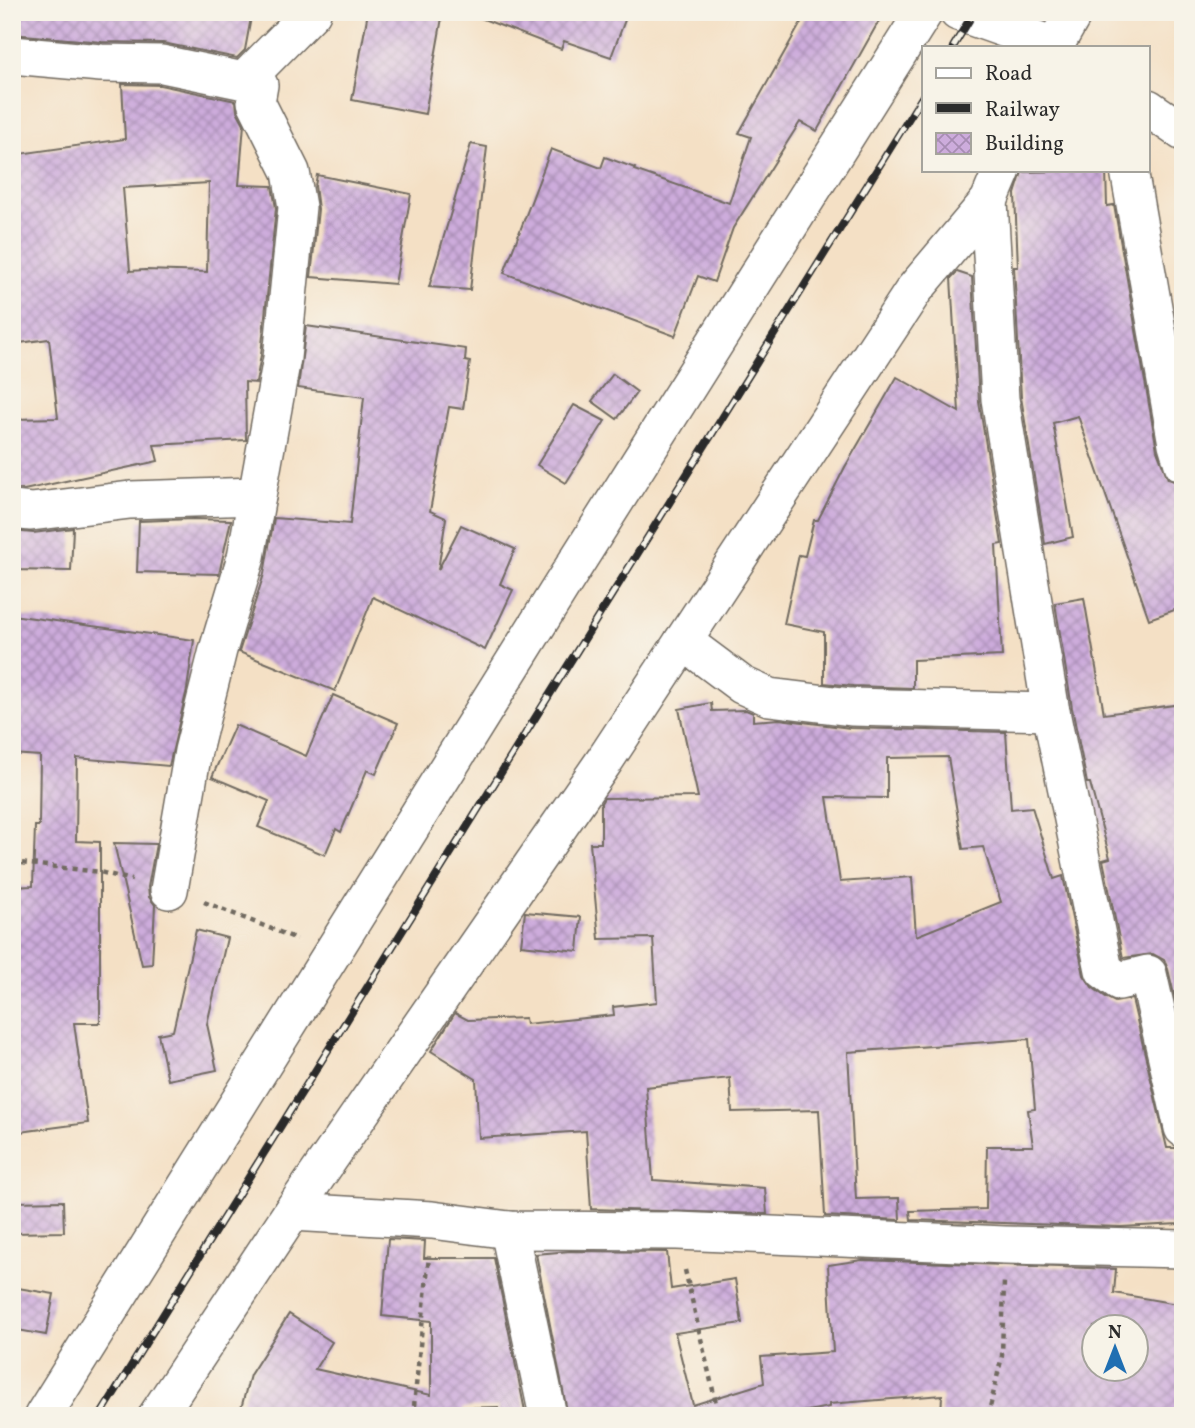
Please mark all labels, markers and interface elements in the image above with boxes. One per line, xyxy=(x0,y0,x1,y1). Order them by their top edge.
legend xyxy=(922,46,1150,172)
text: Road xyxy=(985,60,1032,89)
text: Railway xyxy=(985,96,1061,125)
text: Building xyxy=(985,130,1064,159)
north arrow xyxy=(1080,1312,1150,1382)
text: N xyxy=(1108,1320,1122,1346)

